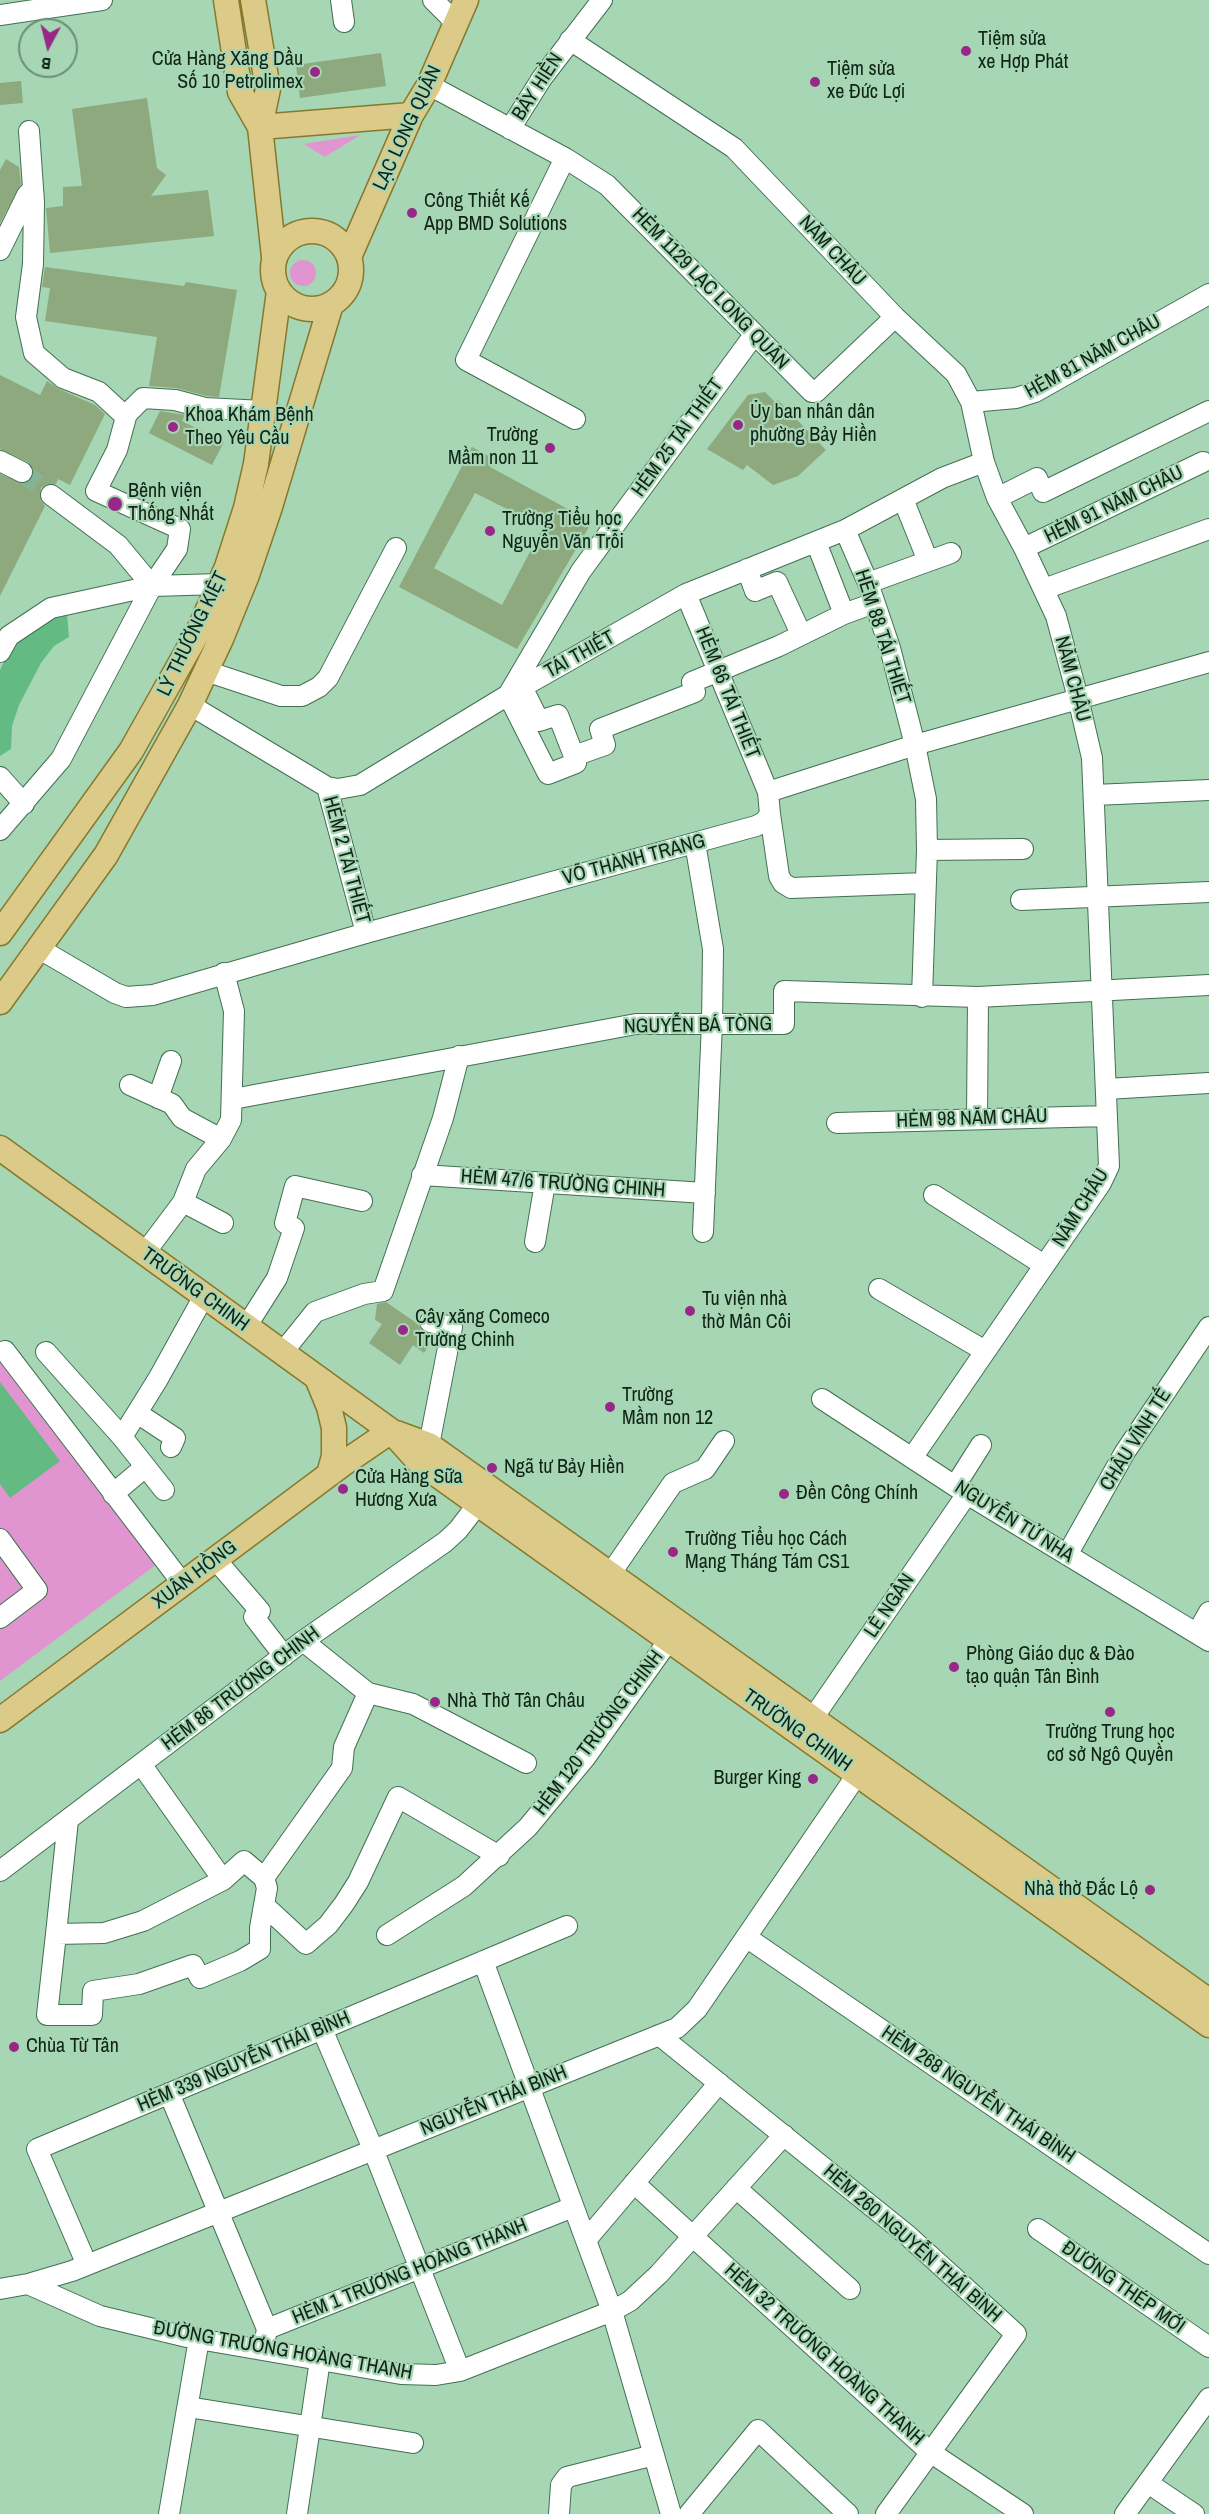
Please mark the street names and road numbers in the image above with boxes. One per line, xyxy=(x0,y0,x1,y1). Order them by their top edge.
street label: BẢY HIỀN xyxy=(507,49,569,125)
street label: LẠC LONG QUÂN xyxy=(369,62,447,194)
street label: HẺM 1129 LẠC LONG QUÂN xyxy=(626,203,794,375)
street label: NĂM CHÂU xyxy=(793,211,871,291)
street label: HẺM 81 NĂM CHÂU xyxy=(1021,310,1165,404)
street label: HẺM 25 TÀI THIẾT xyxy=(627,374,729,502)
street label: HẺM 91 NĂM CHÂU xyxy=(1041,461,1187,549)
street label: HẺM 88 TÁI THIẾT xyxy=(849,567,915,707)
street label: LÝ THƯỜNG KIỆT xyxy=(153,568,233,700)
street label: HẺM 66 TÁI THIẾT xyxy=(690,624,764,762)
street label: TÁI THIẾT xyxy=(541,626,619,684)
street label: NĂM CHÂU xyxy=(1049,634,1095,724)
street label: HẺM 2 TÁI THIẾT xyxy=(317,794,375,926)
street label: VÕ THÀNH TRANG xyxy=(560,829,708,891)
street label: NGUYỄN BÁ TÒNG xyxy=(624,1013,772,1039)
street label: HẺM 98 NĂM CHÂU xyxy=(896,1104,1048,1134)
street label: HẺM 47/6 TRƯỜNG CHINH xyxy=(460,1165,666,1203)
street label: NĂM CHÂU xyxy=(1048,1165,1114,1251)
street label: TRƯỜNG CHINH xyxy=(136,1243,254,1337)
street label: CHÂU VĨNH TẾ xyxy=(1095,1385,1177,1495)
street label: NGUYỄN TỬ NHA xyxy=(950,1476,1078,1568)
street label: XUÂN HỒNG xyxy=(148,1536,242,1614)
street label: LÊ NGÂN xyxy=(860,1569,920,1643)
street label: HẺM 86 TRƯỜNG CHINH xyxy=(157,1622,325,1756)
street label: HẺM 120 TRƯỜNG CHINH xyxy=(529,1646,669,1820)
street label: TRƯỜNG CHINH xyxy=(738,1685,856,1777)
street label: HẺM 339 NGUYỄN THÁI BÌNH xyxy=(134,2006,354,2118)
street label: HẺM 268 NGUYỄN THÁI BÌNH xyxy=(876,2021,1080,2169)
street label: NGUYỄN THÁI BÌNH xyxy=(417,2061,571,2141)
street label: HẺM 260 NGUYỄN THÁI BÌNH xyxy=(818,2160,1006,2328)
street label: HẺM 1 TRƯƠNG HOÀNG THANH xyxy=(289,2214,531,2330)
street label: ĐƯỜNG THÉP MỚI xyxy=(1057,2237,1189,2339)
street label: HẺM 32 TRƯƠNG HOÀNG THANH xyxy=(719,2259,929,2451)
street label: ĐƯỜNG TRƯƠNG HOÀNG THANH xyxy=(152,2316,414,2386)

